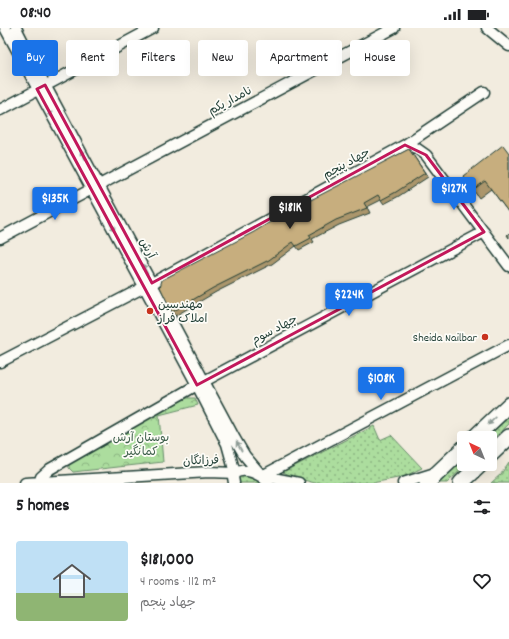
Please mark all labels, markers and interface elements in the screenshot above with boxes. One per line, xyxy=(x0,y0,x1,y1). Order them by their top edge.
text: 08:40 xyxy=(20,3,51,25)
chip: Buy xyxy=(12,40,58,76)
chip: Rent xyxy=(66,40,119,76)
chip: Filters xyxy=(127,40,190,76)
chip: New xyxy=(198,40,248,76)
chip: Apartment xyxy=(256,40,342,76)
chip: House xyxy=(350,40,410,76)
street label: نامدار یکم xyxy=(206,83,256,120)
one-way arrow xyxy=(46,106,53,118)
street label: جهاد پنجم xyxy=(320,144,373,184)
one-way arrow xyxy=(80,149,86,161)
pin: $127K xyxy=(426,177,482,211)
text: $127K xyxy=(441,180,467,199)
pin: $135K xyxy=(27,187,83,221)
text: $135K xyxy=(41,190,69,209)
pin: $181K xyxy=(262,196,318,230)
text: $181K xyxy=(278,199,302,218)
one-way arrow xyxy=(108,220,115,232)
street label: آرش xyxy=(134,235,160,263)
one-way arrow xyxy=(141,263,148,275)
pin: $224K xyxy=(321,283,377,317)
text: $224K xyxy=(334,286,364,305)
place label: مهندسین املاک فراز xyxy=(157,297,208,328)
marker: مهندسین املاک فراز xyxy=(145,306,155,316)
street label: جهاد سوم xyxy=(249,311,301,350)
place label: Sheida Nailbar xyxy=(413,330,478,347)
marker: Sheida Nailbar xyxy=(480,332,490,342)
pin: $108K xyxy=(353,367,409,401)
text: $108K xyxy=(367,370,395,389)
one-way arrow xyxy=(487,416,497,426)
park label: بوستان آرش کمانگیر xyxy=(113,430,169,461)
north arrow xyxy=(457,431,497,471)
map controls xyxy=(457,431,497,471)
one-way arrow xyxy=(235,440,242,451)
street label: فرزانگان xyxy=(183,452,219,471)
text: 5 homes xyxy=(16,495,69,519)
icon: filters xyxy=(471,496,493,518)
text: $181,000 xyxy=(140,549,194,573)
icon: home xyxy=(48,557,96,605)
icon: heart xyxy=(471,570,493,592)
text: 4 rooms · 112 m² xyxy=(140,573,216,592)
text: جهاد پنجم xyxy=(140,594,196,613)

